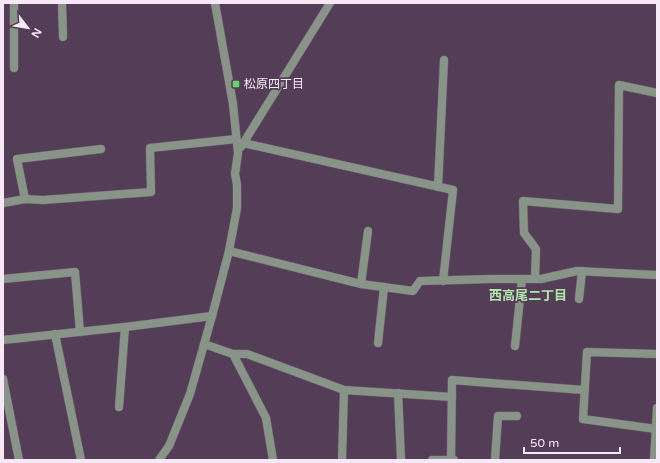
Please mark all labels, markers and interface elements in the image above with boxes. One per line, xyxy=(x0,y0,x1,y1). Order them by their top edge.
north arrow xyxy=(8,8,48,48)
text: N xyxy=(28,26,44,40)
place label: 松原四丁目 xyxy=(244,77,304,91)
marker: 松原四丁目 xyxy=(231,79,241,89)
district label: 西高尾二丁目 xyxy=(489,288,567,304)
scale bar xyxy=(524,429,620,455)
text: 50 m xyxy=(530,436,559,450)

